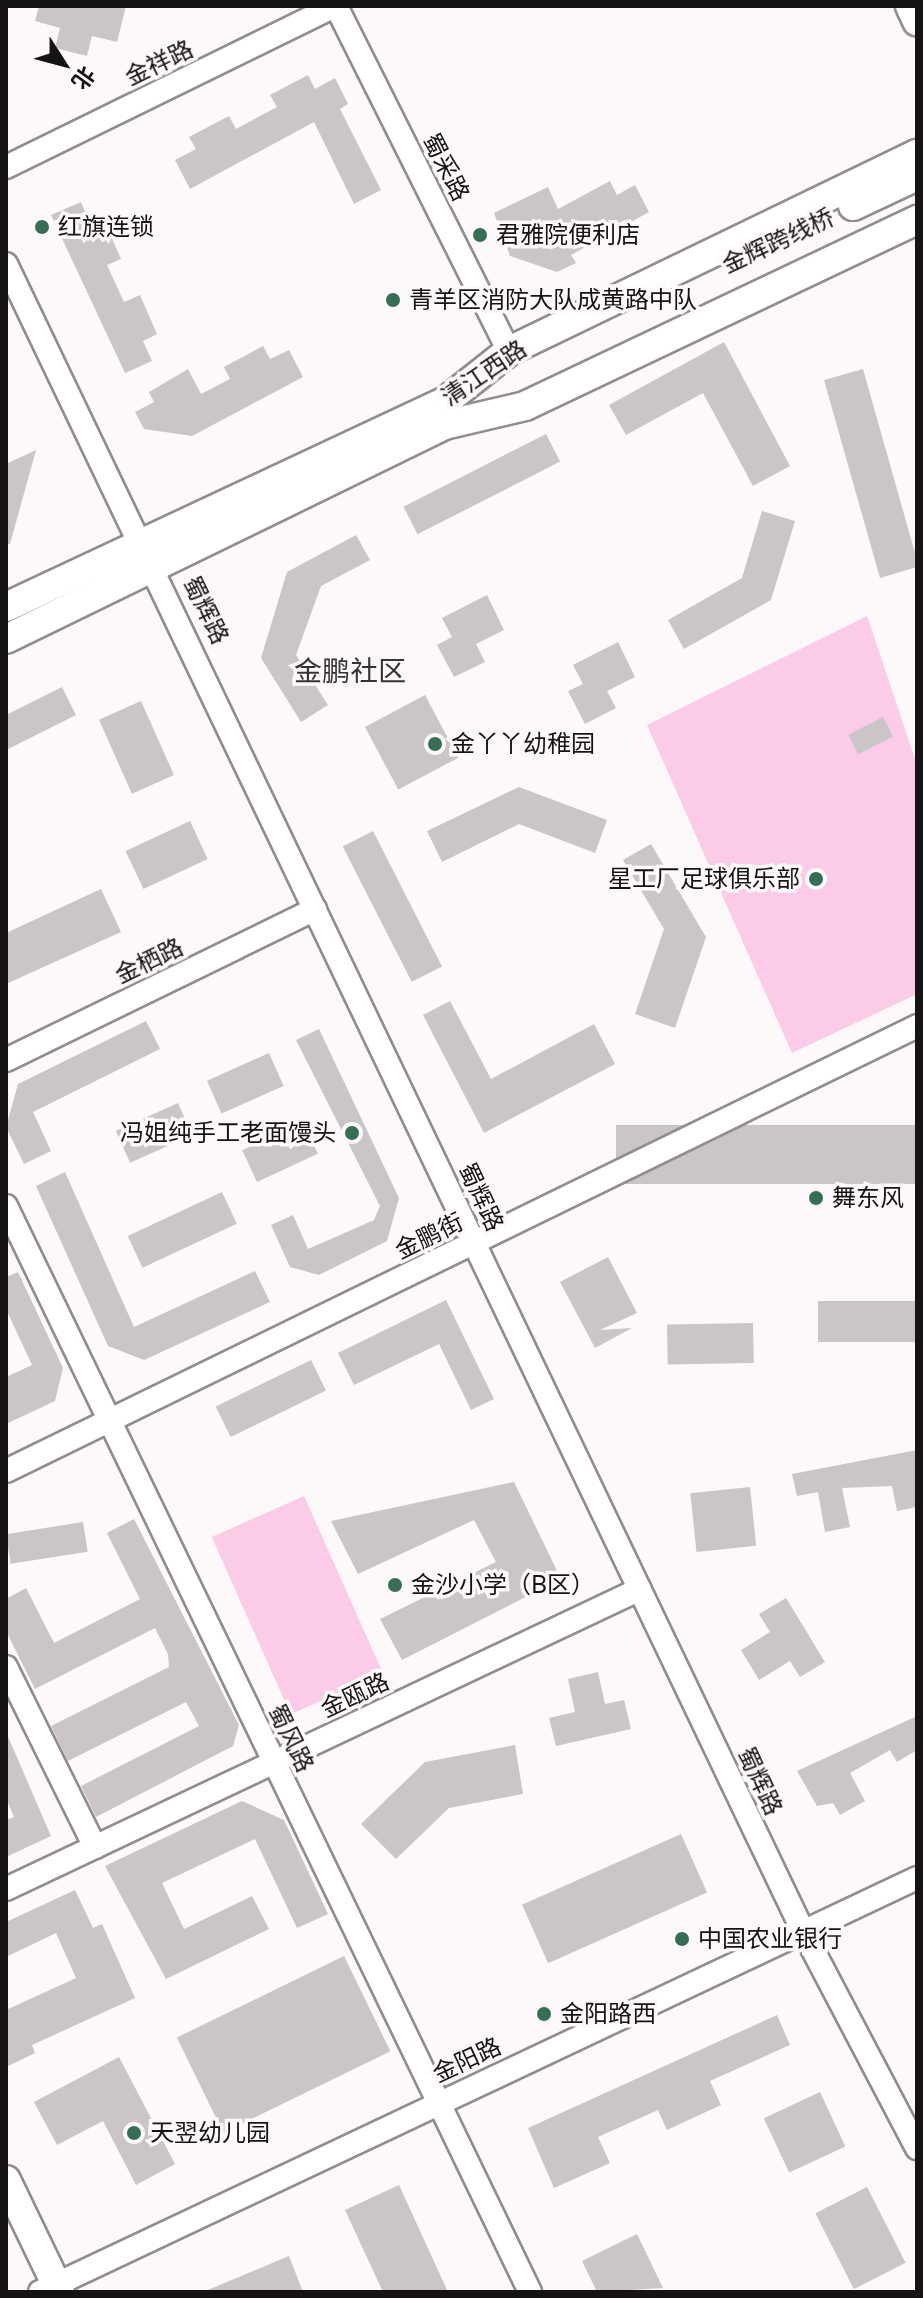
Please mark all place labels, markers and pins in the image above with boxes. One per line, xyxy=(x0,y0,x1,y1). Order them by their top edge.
place label: 红旗连锁 xyxy=(58,213,154,241)
marker: 红旗连锁 xyxy=(33,218,51,236)
place label: 君雅院便利店 xyxy=(496,221,640,249)
marker: 君雅院便利店 xyxy=(471,226,489,244)
place label: 青羊区消防大队成黄路中队 xyxy=(409,286,697,314)
marker: 青羊区消防大队成黄路中队 xyxy=(384,291,402,309)
place label: 金丫丫幼稚园 xyxy=(451,730,595,758)
marker: 金丫丫幼稚园 xyxy=(426,735,444,753)
place label: 星工厂足球俱乐部 xyxy=(608,865,800,893)
marker: 星工厂足球俱乐部 xyxy=(807,870,825,888)
place label: 冯姐纯手工老面馒头 xyxy=(120,1119,336,1147)
marker: 冯姐纯手工老面馒头 xyxy=(343,1124,361,1142)
place label: 舞东风 xyxy=(832,1184,904,1212)
marker: 舞东风 xyxy=(807,1189,825,1207)
place label: 金沙小学（B区） xyxy=(411,1571,595,1599)
marker: 金沙小学（B区） xyxy=(386,1576,404,1594)
place label: 中国农业银行 xyxy=(698,1925,842,1953)
marker: 中国农业银行 xyxy=(673,1930,691,1948)
place label: 金阳路西 xyxy=(560,2000,656,2028)
marker: 金阳路西 xyxy=(535,2005,553,2023)
place label: 天翌幼儿园 xyxy=(150,2119,270,2147)
marker: 天翌幼儿园 xyxy=(125,2124,143,2142)

